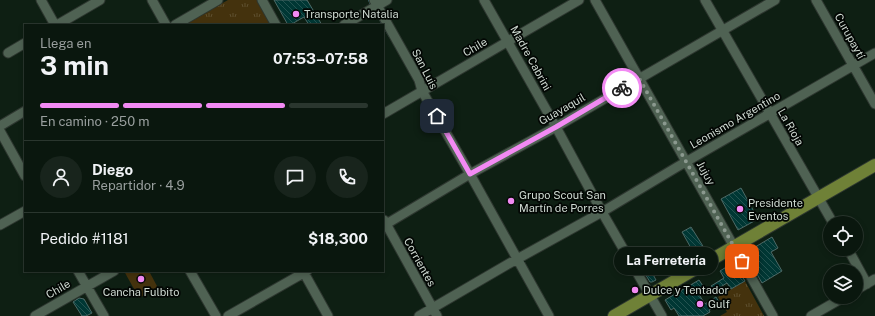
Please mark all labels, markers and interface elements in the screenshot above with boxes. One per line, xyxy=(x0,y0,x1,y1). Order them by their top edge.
place label: Transporte Natalia xyxy=(304,8,399,20)
marker: Transporte Natalia xyxy=(291,9,301,19)
street label: Curupaytí xyxy=(833,11,868,61)
street label: Madre Cabrini xyxy=(508,24,554,92)
street label: Chile xyxy=(461,35,489,59)
text: Llega en xyxy=(40,36,91,51)
street label: San Luis xyxy=(410,47,440,92)
text: 3 min xyxy=(40,50,109,81)
text: 07:53–07:58 xyxy=(273,50,368,67)
courier xyxy=(602,68,642,108)
icon: bike xyxy=(611,77,633,99)
street label: Leonismo Argentino xyxy=(688,89,782,151)
street label: Guayaquil xyxy=(537,91,587,127)
pin xyxy=(420,99,454,133)
icon: home xyxy=(426,105,448,127)
street label: La Rioja xyxy=(776,107,806,147)
text: En camino · 250 m xyxy=(40,114,150,129)
button: person xyxy=(40,156,82,198)
button: chat xyxy=(274,156,316,198)
button: phone xyxy=(326,156,368,198)
street label: Jujuy xyxy=(694,159,718,187)
text: Diego xyxy=(92,161,133,178)
text: Repartidor · 4.9 xyxy=(92,178,185,193)
place label: Grupo Scout San Martín de Porres xyxy=(519,189,606,214)
marker: Grupo Scout San Martín de Porres xyxy=(506,196,516,206)
place label: Presidente Eventos xyxy=(748,197,803,222)
marker: Presidente Eventos xyxy=(735,204,745,214)
map controls xyxy=(823,216,863,304)
button: locate xyxy=(823,216,863,256)
text: Pedido #1181 xyxy=(40,230,129,247)
text: $18,300 xyxy=(308,230,368,247)
street label: Corrientes xyxy=(402,236,438,289)
pin xyxy=(725,244,759,278)
callout: La Ferretería xyxy=(614,247,718,275)
icon: bag xyxy=(731,250,753,272)
text: La Ferretería xyxy=(626,253,706,268)
button: layers xyxy=(823,264,863,304)
marker: Cancha Fulbito xyxy=(136,274,146,284)
street label: Chile xyxy=(44,277,72,301)
place label: Dulce y Tentador xyxy=(643,284,729,296)
marker: Dulce y Tentador xyxy=(630,285,640,295)
place label: Cancha Fulbito xyxy=(103,286,179,298)
place label: Gulf xyxy=(708,298,731,310)
marker: Gulf xyxy=(695,299,705,309)

